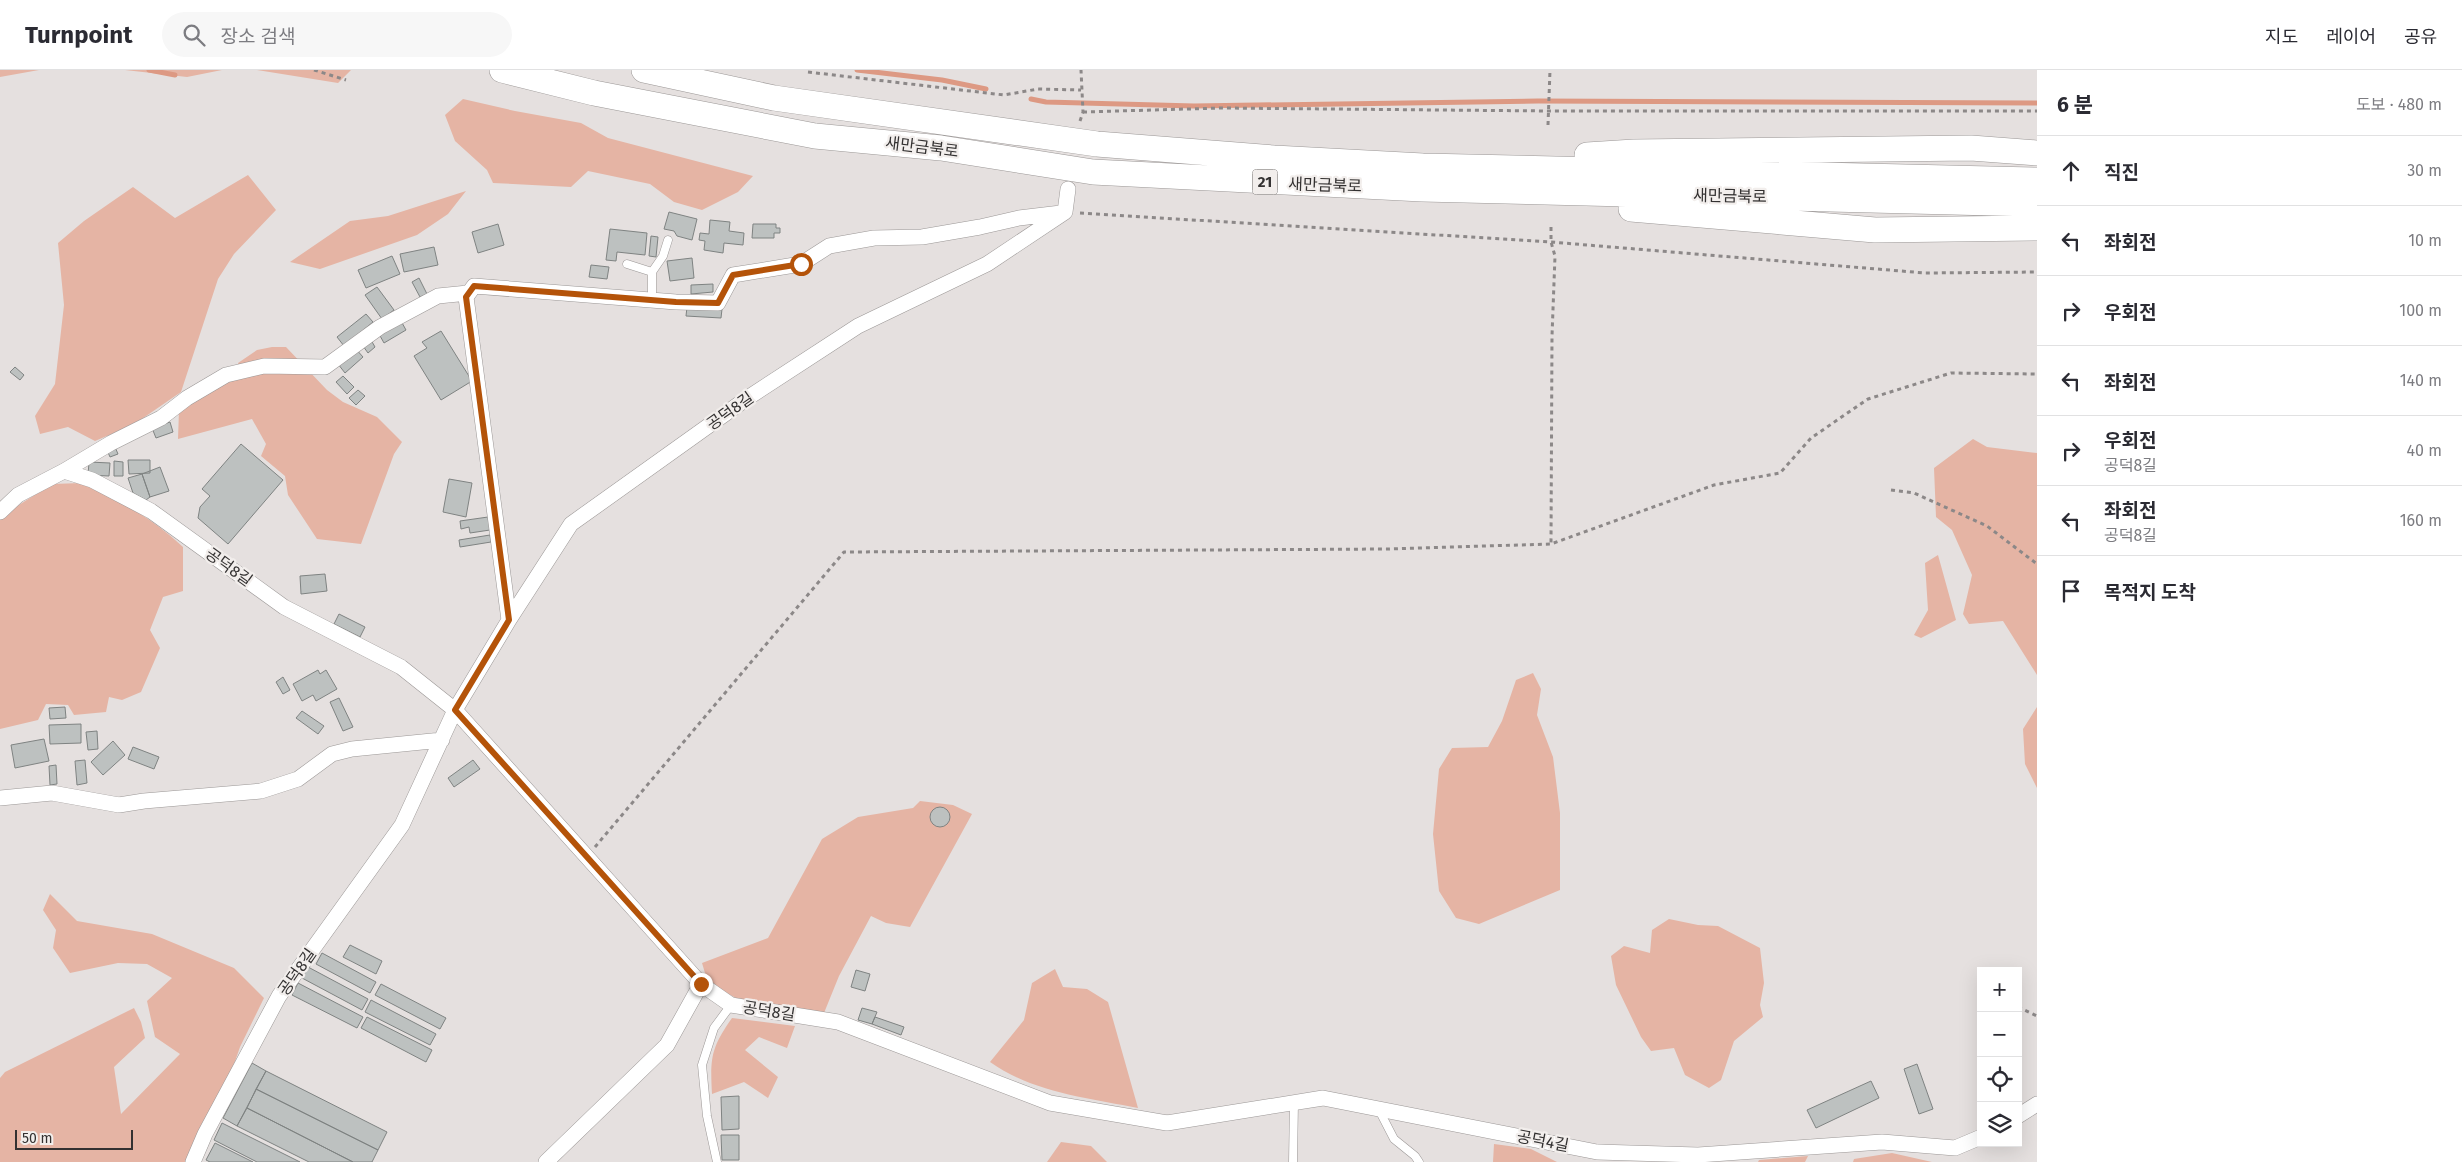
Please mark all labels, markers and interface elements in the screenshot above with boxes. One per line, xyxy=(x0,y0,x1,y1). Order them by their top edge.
search box xyxy=(162,12,512,57)
text: Turnpoint xyxy=(25,21,132,49)
icon: search xyxy=(180,21,208,49)
text: 장소 검색 xyxy=(220,25,295,48)
text: 지도 xyxy=(2265,26,2298,48)
text: 레이어 xyxy=(2326,26,2376,48)
text: 공유 xyxy=(2404,26,2437,48)
text: 6 분 xyxy=(2057,92,2093,118)
text: 도보 · 480 m xyxy=(2356,95,2442,114)
street label: 새만금북로 xyxy=(884,133,960,161)
icon: ahead xyxy=(2057,157,2085,185)
text: 직진 xyxy=(2104,161,2139,184)
text: 30 m xyxy=(2407,161,2442,180)
road number: 21 xyxy=(1252,170,1278,194)
street label: 새만금북로 xyxy=(1288,174,1362,196)
street label: 새만금북로 xyxy=(1693,186,1767,206)
icon: left xyxy=(2057,227,2085,255)
text: 좌회전 xyxy=(2104,231,2156,254)
text: 10 m xyxy=(2408,231,2442,250)
route start xyxy=(790,253,813,276)
icon: right xyxy=(2057,297,2085,325)
text: 우회전 xyxy=(2104,301,2156,324)
text: 100 m xyxy=(2399,301,2442,320)
icon: left xyxy=(2057,367,2085,395)
text: 좌회전 xyxy=(2104,371,2156,394)
text: 140 m xyxy=(2400,371,2442,390)
street label: 공덕8길 xyxy=(703,388,757,434)
text: 우회전 xyxy=(2104,429,2156,452)
icon: right xyxy=(2057,437,2085,465)
text: 40 m xyxy=(2407,441,2442,460)
text: 공덕8길 xyxy=(2104,456,2157,475)
text: 좌회전 xyxy=(2104,499,2156,522)
icon: left xyxy=(2057,507,2085,535)
text: 160 m xyxy=(2400,511,2442,530)
text: 공덕8길 xyxy=(2104,526,2157,545)
street label: 공덕8길 xyxy=(202,544,256,590)
icon: arrive xyxy=(2057,577,2085,605)
text: 목적지 도착 xyxy=(2104,581,2196,604)
street label: 공덕8길 xyxy=(274,945,320,999)
map controls xyxy=(1977,967,2022,1147)
button: + xyxy=(1977,967,2022,1012)
route end xyxy=(690,973,713,996)
street label: 공덕8길 xyxy=(741,997,797,1025)
button: − xyxy=(1977,1012,2022,1057)
button: locate xyxy=(1977,1057,2022,1102)
button: layers xyxy=(1977,1102,2022,1147)
scale bar xyxy=(15,1127,132,1150)
street label: 공덕4길 xyxy=(1515,1127,1571,1155)
text: 50 m xyxy=(22,1130,53,1147)

